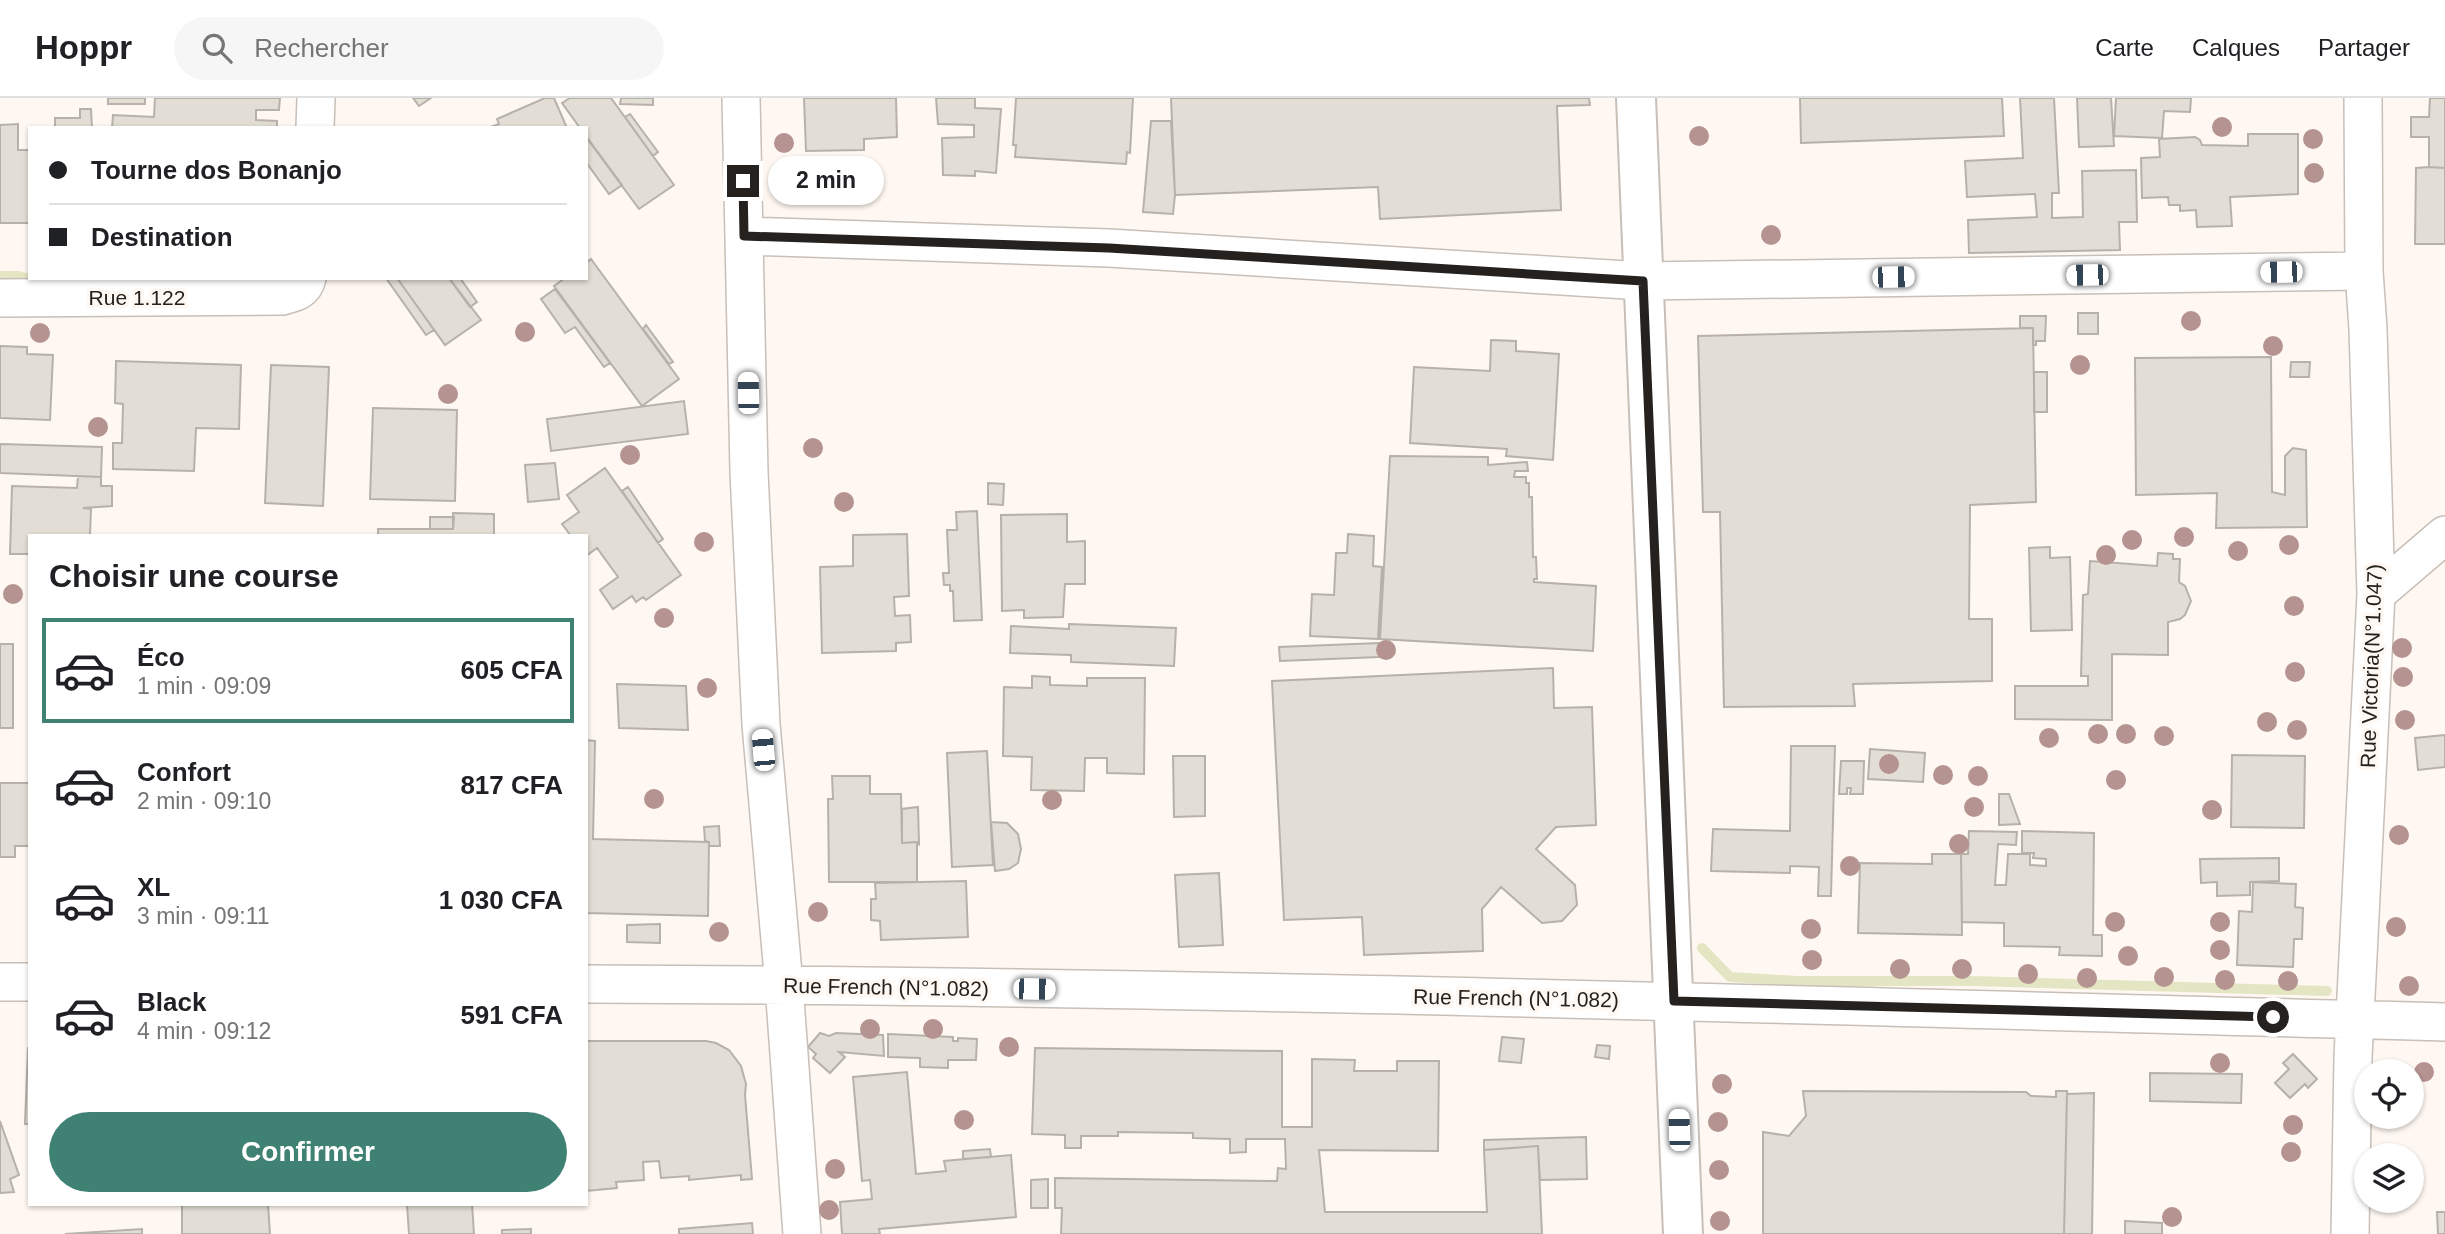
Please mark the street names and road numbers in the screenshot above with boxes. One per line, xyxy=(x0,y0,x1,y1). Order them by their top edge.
street label: Rue 1.122 xyxy=(89,286,185,309)
street label: Rue Victoria(N°1.047) xyxy=(2356,564,2386,768)
street label: Rue French (N°1.082) xyxy=(783,974,989,1000)
street label: Rue French (N°1.082) xyxy=(1413,985,1619,1011)

